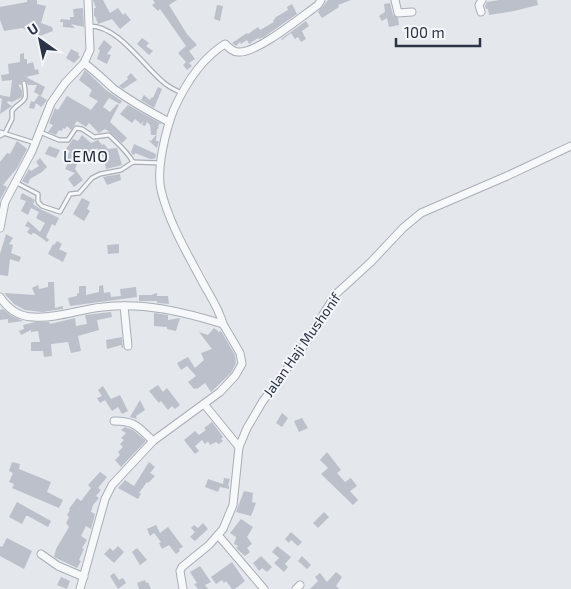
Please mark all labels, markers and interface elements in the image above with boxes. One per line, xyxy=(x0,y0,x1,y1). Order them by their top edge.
north arrow xyxy=(15,15,65,65)
scale bar xyxy=(396,15,480,47)
text: U xyxy=(24,19,41,38)
text: 100 m xyxy=(404,23,445,41)
district label: LEMO xyxy=(63,146,109,165)
street label: Jalan Haji Mushonif xyxy=(259,289,344,400)

